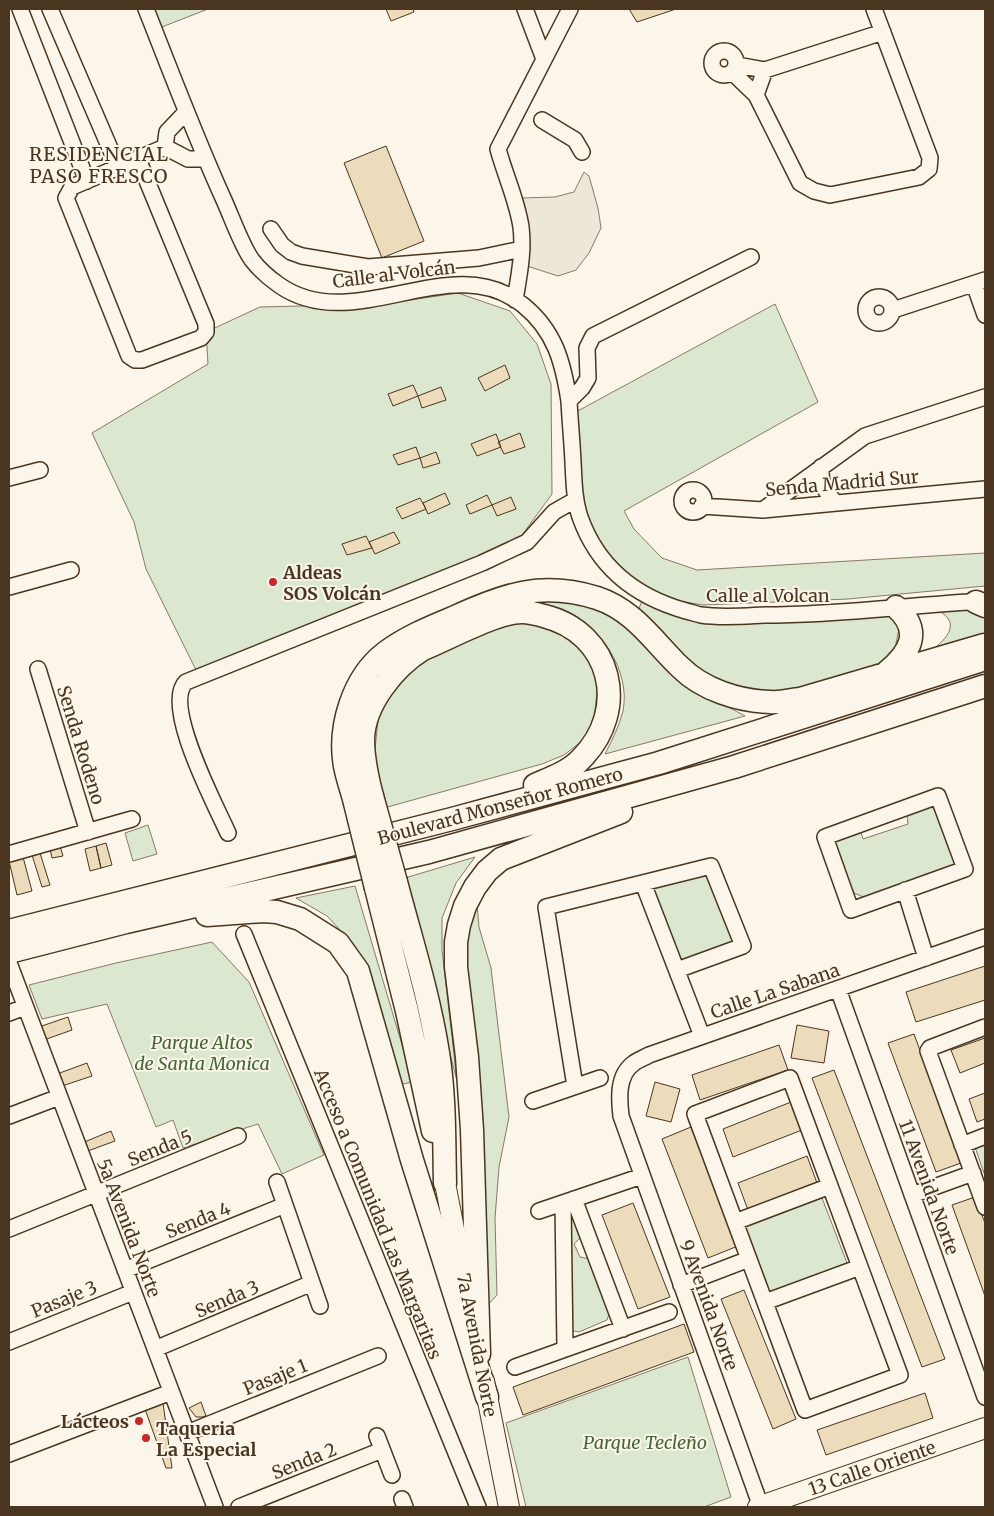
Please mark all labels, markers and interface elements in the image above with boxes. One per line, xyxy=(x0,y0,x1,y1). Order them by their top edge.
district label: RESIDENCIAL PASO FRESCO xyxy=(29,142,169,188)
street label: Calle al Volcán xyxy=(331,255,457,293)
street label: Senda Madrid Sur xyxy=(764,465,920,501)
place label: Aldeas SOS Volcán xyxy=(282,561,381,605)
marker: Aldeas SOS Volcán xyxy=(267,576,279,588)
street label: Calle al Volcan xyxy=(706,584,830,607)
street label: Senda Rodeno xyxy=(52,683,110,807)
street label: Boulevard Monseñor Romero xyxy=(375,762,625,850)
street label: Calle La Sabana xyxy=(707,958,843,1024)
park label: Parque Altos de Santa Monica xyxy=(134,1031,270,1075)
street label: Acceso a Comunidad Las Margaritas xyxy=(309,1064,447,1363)
street label: 11 Avenida Norte xyxy=(894,1116,964,1258)
street label: Senda 5 xyxy=(124,1125,196,1171)
street label: 5a Avenida Norte xyxy=(92,1156,166,1300)
street label: Senda 4 xyxy=(162,1197,234,1243)
street label: 9 Avenida Norte xyxy=(675,1237,743,1373)
street label: 7a Avenida Norte xyxy=(452,1271,502,1419)
street label: Pasaje 3 xyxy=(28,1275,100,1323)
street label: Senda 3 xyxy=(191,1275,263,1323)
street label: Pasaje 1 xyxy=(240,1354,310,1400)
place label: Lácteos xyxy=(61,1410,129,1433)
marker: Lácteos xyxy=(133,1415,145,1427)
place label: Taqueria La Especial xyxy=(156,1417,256,1461)
park label: Parque Tecleño xyxy=(583,1431,707,1454)
marker: Taqueria La Especial xyxy=(140,1432,152,1444)
street label: 13 Calle Oriente xyxy=(806,1436,938,1500)
street label: Senda 2 xyxy=(268,1438,340,1484)

